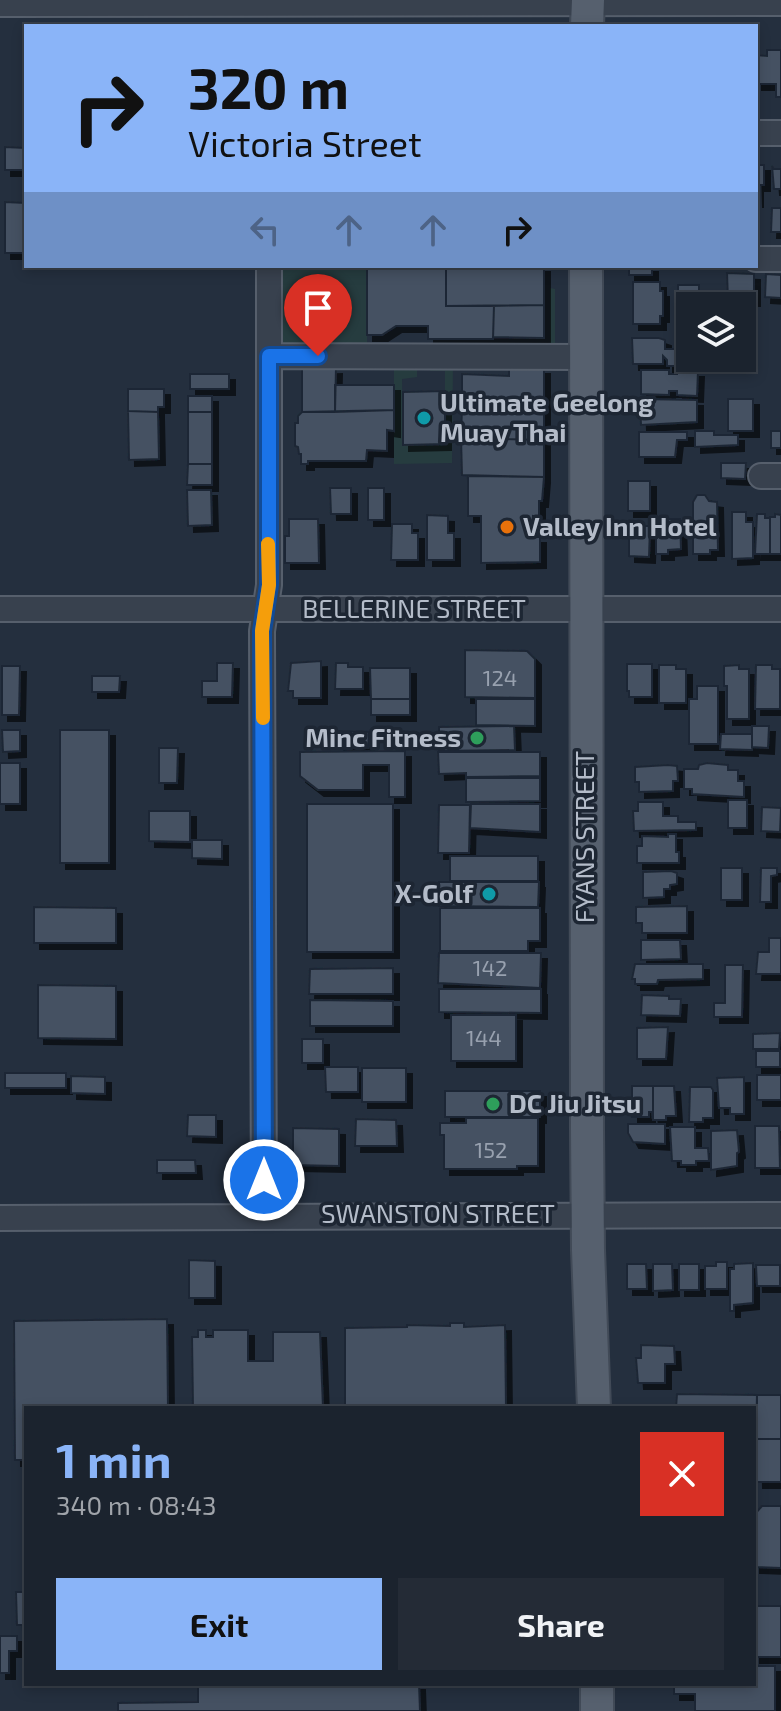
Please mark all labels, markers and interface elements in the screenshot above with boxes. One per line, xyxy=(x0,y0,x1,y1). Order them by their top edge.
text: 320 m xyxy=(188,53,349,120)
icon: right xyxy=(56,56,160,160)
text: Victoria Street xyxy=(188,121,422,164)
icon: left xyxy=(243,208,287,252)
icon: ahead xyxy=(327,208,371,252)
icon: ahead xyxy=(411,208,455,252)
icon: right xyxy=(495,208,539,252)
pin xyxy=(284,274,352,356)
icon: arrive xyxy=(296,286,340,330)
map controls xyxy=(676,292,756,372)
button: layers xyxy=(676,292,756,372)
place label: Ultimate Geelong Muay Thai xyxy=(440,386,653,448)
marker: Ultimate Geelong Muay Thai xyxy=(415,409,433,427)
place label: Valley Inn Hotel xyxy=(523,510,717,542)
marker: Valley Inn Hotel xyxy=(498,518,516,536)
street label: BELLERINE STREET xyxy=(302,592,526,623)
house number: 124 xyxy=(483,664,517,690)
place label: Minc Fitness xyxy=(305,721,461,752)
marker: Minc Fitness xyxy=(468,729,486,747)
street label: FYANS STREET xyxy=(568,751,599,923)
place label: X-Golf xyxy=(395,877,474,908)
marker: X-Golf xyxy=(480,885,498,903)
house number: 142 xyxy=(473,954,507,980)
house number: 144 xyxy=(466,1024,502,1050)
place label: DC Jiu Jitsu xyxy=(509,1087,641,1118)
marker: DC Jiu Jitsu xyxy=(484,1095,502,1113)
house number: 152 xyxy=(475,1136,507,1162)
position arrow xyxy=(222,1138,306,1222)
street label: SWANSTON STREET xyxy=(321,1197,555,1228)
text: 1 min xyxy=(56,1430,172,1488)
button: close xyxy=(640,1432,724,1516)
text: 340 m · 08:43 xyxy=(56,1489,216,1520)
button: Exit xyxy=(56,1578,382,1670)
button: Share xyxy=(398,1578,724,1670)

